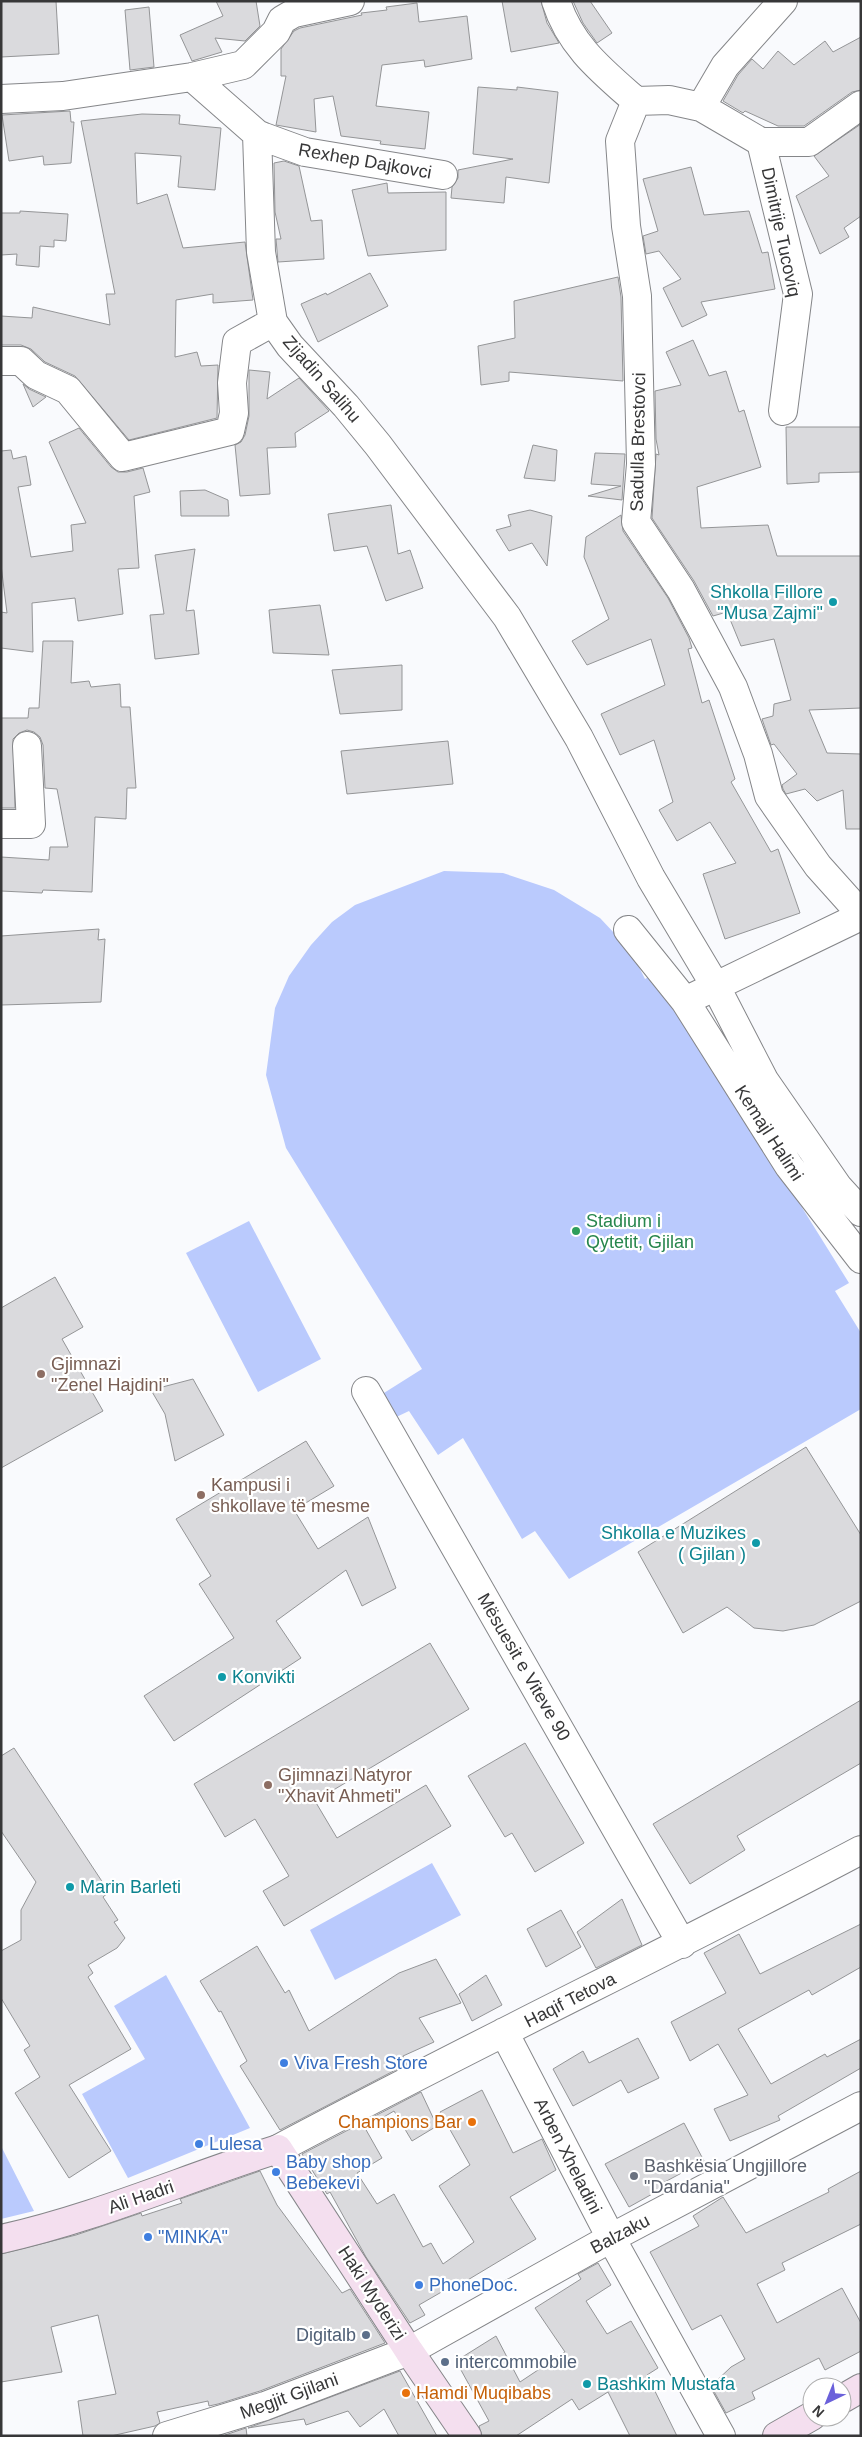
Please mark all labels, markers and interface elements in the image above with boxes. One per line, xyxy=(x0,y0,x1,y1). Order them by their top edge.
street label: Rexhep Dajkovci xyxy=(297,139,433,183)
street label: Dimitrije Tucoviq xyxy=(757,165,805,299)
street label: Zijadin Salihu xyxy=(279,332,365,426)
street label: Sadulla Brestovci xyxy=(627,372,649,512)
place label: Shkolla Fillore "Musa Zajmi" xyxy=(710,582,823,623)
marker: Shkolla Fillore "Musa Zajmi" xyxy=(827,596,839,608)
street label: Kemajl Halimi xyxy=(731,1081,807,1185)
place label: Stadium i Qytetit, Gjilan xyxy=(586,1211,694,1252)
marker: Stadium i Qytetit, Gjilan xyxy=(570,1225,582,1237)
place label: Gjimnazi "Zenel Hajdini" xyxy=(51,1354,169,1395)
marker: Gjimnazi "Zenel Hajdini" xyxy=(35,1368,47,1380)
place label: Kampusi i shkollave të mesme xyxy=(211,1475,370,1516)
marker: Kampusi i shkollave të mesme xyxy=(195,1489,207,1501)
place label: Shkolla e Muzikes ( Gjilan ) xyxy=(601,1523,746,1564)
marker: Shkolla e Muzikes ( Gjilan ) xyxy=(750,1537,762,1549)
street label: Mësuesit e Viteve 90 xyxy=(474,1590,574,1744)
place label: Konvikti xyxy=(232,1667,295,1687)
marker: Konvikti xyxy=(216,1671,228,1683)
place label: Gjimnazi Natyror "Xhavit Ahmeti" xyxy=(278,1765,412,1806)
marker: Gjimnazi Natyror "Xhavit Ahmeti" xyxy=(262,1779,274,1791)
place label: Marin Barleti xyxy=(80,1877,181,1897)
marker: Marin Barleti xyxy=(64,1881,76,1893)
street label: Haqif Tetova xyxy=(521,1968,620,2032)
place label: Viva Fresh Store xyxy=(294,2053,428,2073)
marker: Viva Fresh Store xyxy=(278,2057,290,2069)
street label: Arben Xheladini xyxy=(530,2095,606,2217)
place label: Champions Bar xyxy=(338,2112,462,2132)
marker: Champions Bar xyxy=(466,2116,478,2128)
place label: Lulesa xyxy=(209,2134,263,2154)
marker: Lulesa xyxy=(193,2138,205,2150)
place label: Baby shop Bebekevi xyxy=(286,2152,371,2193)
place label: Bashkësia Ungjillore "Dardania" xyxy=(644,2156,807,2197)
marker: Baby shop Bebekevi xyxy=(270,2166,282,2178)
marker: Bashkësia Ungjillore "Dardania" xyxy=(628,2170,640,2182)
street label: Ali Hadri xyxy=(106,2176,176,2218)
street label: Balzaku xyxy=(587,2210,653,2258)
place label: "MINKA" xyxy=(158,2227,228,2247)
marker: "MINKA" xyxy=(142,2231,154,2243)
street label: Haki Myderizi xyxy=(334,2242,410,2344)
place label: PhoneDoc. xyxy=(429,2275,518,2295)
marker: PhoneDoc. xyxy=(413,2279,425,2291)
place label: Digitalb xyxy=(296,2325,356,2345)
marker: Digitalb xyxy=(360,2329,372,2341)
place label: intercommobile xyxy=(455,2352,577,2372)
marker: intercommobile xyxy=(439,2356,451,2368)
street label: Megjit Gjilani xyxy=(237,2369,341,2423)
place label: Bashkim Mustafa xyxy=(597,2374,736,2394)
north arrow xyxy=(802,2377,852,2427)
marker: Bashkim Mustafa xyxy=(581,2378,593,2390)
place label: Hamdi Muqibabs xyxy=(416,2383,551,2403)
marker: Hamdi Muqibabs xyxy=(400,2387,412,2399)
text: N xyxy=(809,2402,827,2421)

